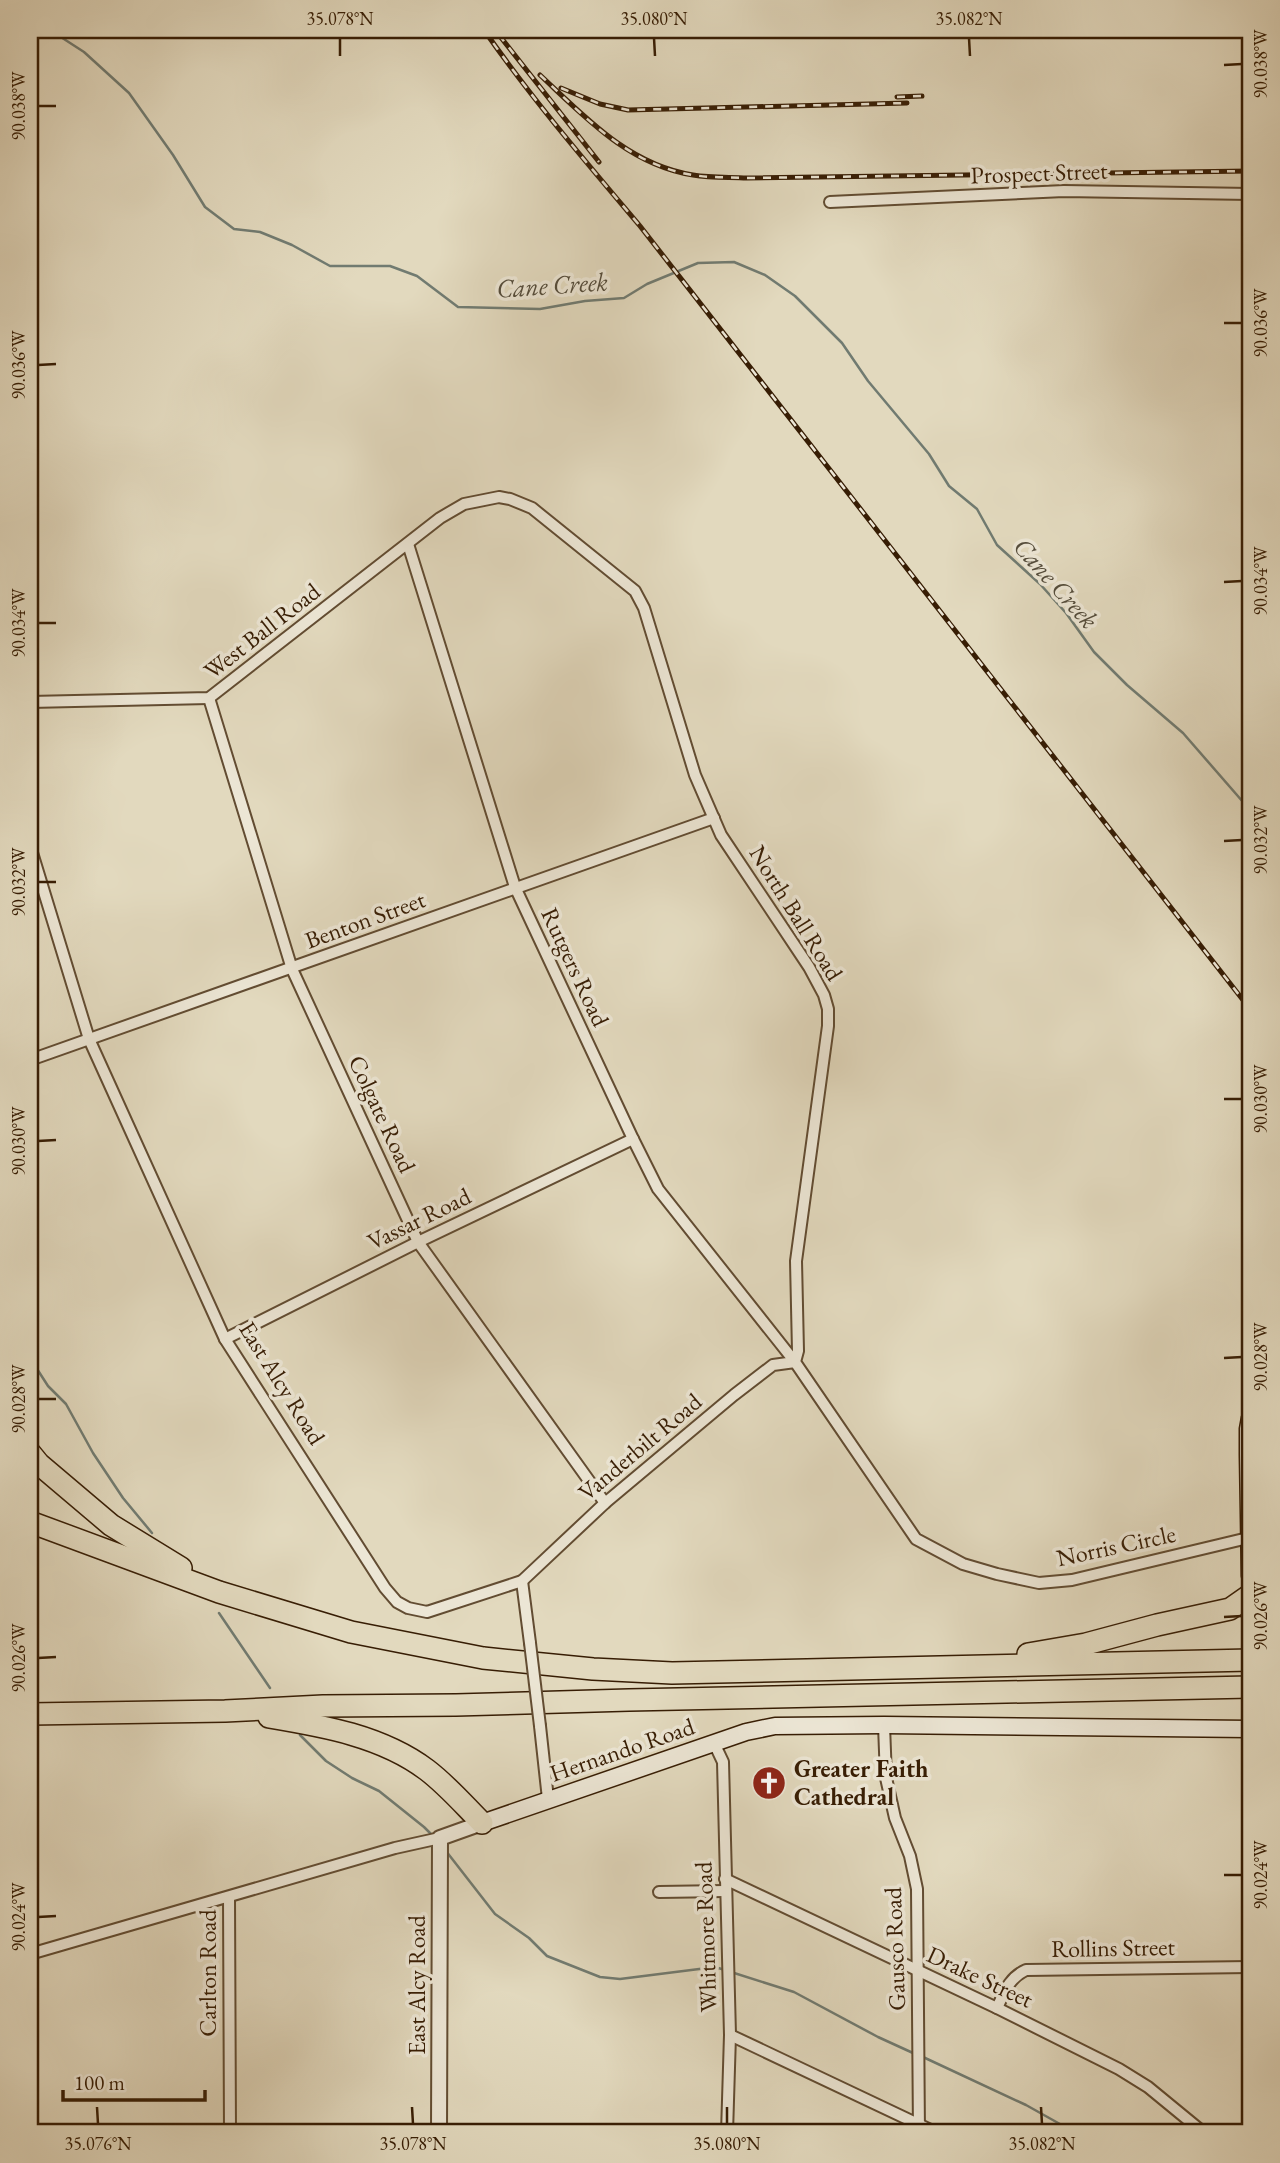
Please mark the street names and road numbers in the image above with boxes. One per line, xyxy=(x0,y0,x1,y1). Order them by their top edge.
street label: Prospect Street xyxy=(970,155,1109,190)
street label: West Ball Road xyxy=(197,575,327,686)
street label: North Ball Road xyxy=(743,839,851,987)
street label: Benton Street xyxy=(300,883,430,956)
street label: Rutgers Road xyxy=(534,902,617,1032)
street label: Colgate Road xyxy=(342,1050,424,1178)
street label: Vassar Road xyxy=(362,1180,476,1257)
street label: East Alcy Road xyxy=(232,1315,333,1451)
street label: Vanderbilt Road xyxy=(571,1385,709,1507)
street label: Norris Circle xyxy=(1053,1518,1178,1573)
street label: Hernando Road xyxy=(546,1710,699,1789)
street label: Whitmore Road xyxy=(687,1860,724,2013)
street label: Gausco Road xyxy=(877,1886,912,2011)
street label: Carlton Road xyxy=(192,1908,223,2037)
street label: East Alcy Road xyxy=(401,1914,432,2055)
street label: Rollins Street xyxy=(1051,1931,1176,1964)
street label: Drake Street xyxy=(922,1938,1039,2015)

